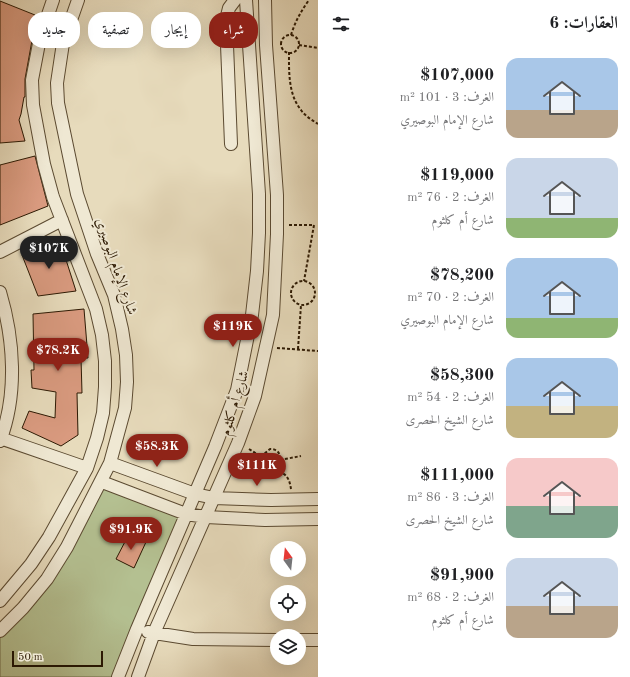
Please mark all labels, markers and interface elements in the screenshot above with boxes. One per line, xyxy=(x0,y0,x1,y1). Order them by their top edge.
chip: جديد xyxy=(28,12,80,48)
chip: تصفية xyxy=(88,12,143,48)
chip: إيجار xyxy=(151,12,201,48)
chip: شراء xyxy=(209,12,258,48)
icon: filters xyxy=(330,13,352,35)
text: العقارات: 6 xyxy=(549,15,618,32)
text: $107,000 xyxy=(420,67,494,84)
icon: home xyxy=(538,74,586,122)
text: الغرف: 3 · 101 m² xyxy=(400,91,494,104)
text: شارع الإمام البوصيري xyxy=(400,114,494,127)
text: $119,000 xyxy=(420,167,494,184)
icon: home xyxy=(538,174,586,222)
text: الغرف: 2 · 76 m² xyxy=(407,191,494,204)
text: شارع أم كلثوم xyxy=(432,214,494,227)
street label: شارع الإمام البوصيري xyxy=(88,216,139,318)
pin: $107K xyxy=(21,236,77,270)
text: $107K xyxy=(29,242,69,255)
text: $78,200 xyxy=(430,267,494,284)
icon: home xyxy=(538,274,586,322)
text: الغرف: 2 · 70 m² xyxy=(407,291,494,304)
pin: $119K xyxy=(205,314,261,348)
text: شارع الإمام البوصيري xyxy=(400,314,494,327)
text: $119K xyxy=(213,320,253,333)
pin: $78.2K xyxy=(25,338,91,372)
text: $78.2K xyxy=(36,344,80,357)
text: $58,300 xyxy=(430,367,494,384)
street label: شارع أم كلثوم xyxy=(215,368,256,439)
icon: home xyxy=(538,374,586,422)
text: الغرف: 2 · 54 m² xyxy=(407,391,494,404)
text: شارع الشيخ الحصرى xyxy=(405,414,494,427)
pin: $58.3K xyxy=(124,434,190,468)
text: $58.3K xyxy=(135,440,179,453)
pin: $111K xyxy=(229,453,285,487)
text: $111K xyxy=(237,459,277,472)
text: $111,000 xyxy=(420,467,494,484)
icon: home xyxy=(538,474,586,522)
text: الغرف: 3 · 86 m² xyxy=(407,491,494,504)
text: شارع الشيخ الحصرى xyxy=(405,514,494,527)
pin: $91.9K xyxy=(98,517,164,551)
text: $91.9K xyxy=(109,523,153,536)
north arrow xyxy=(270,541,306,577)
map controls xyxy=(270,541,306,665)
text: $91,900 xyxy=(430,567,494,584)
icon: home xyxy=(538,574,586,622)
button: locate xyxy=(270,585,306,621)
text: الغرف: 2 · 68 m² xyxy=(407,591,494,604)
text: شارع أم كلثوم xyxy=(432,614,494,627)
button: layers xyxy=(270,629,306,665)
scale bar xyxy=(12,649,103,668)
text: 50 m xyxy=(18,652,43,663)

